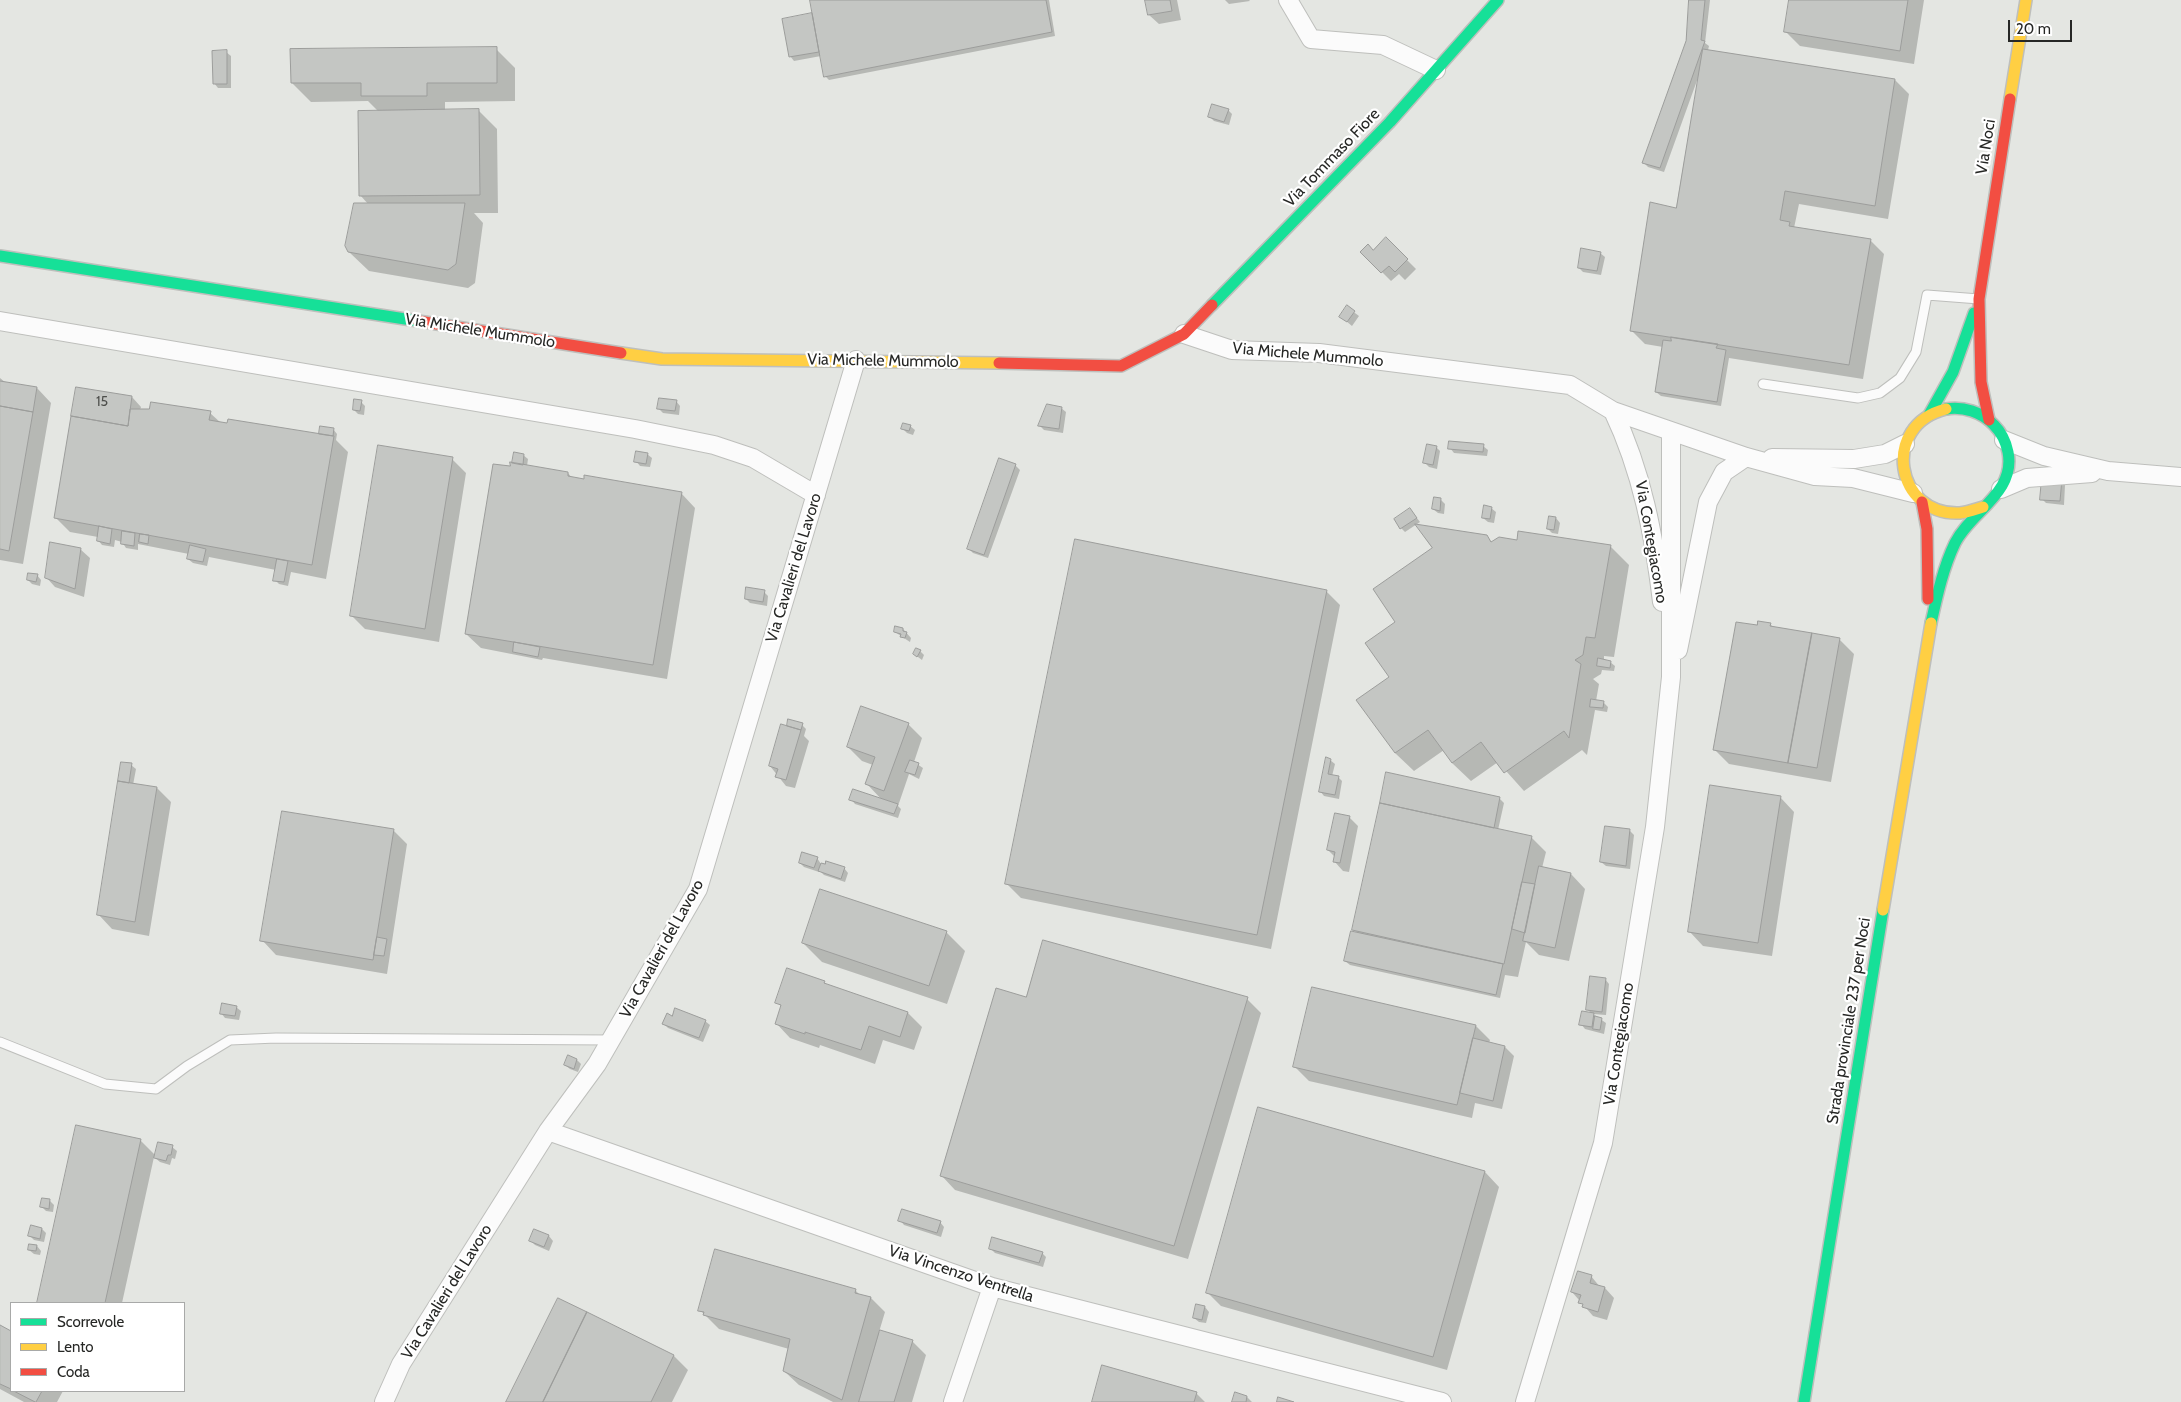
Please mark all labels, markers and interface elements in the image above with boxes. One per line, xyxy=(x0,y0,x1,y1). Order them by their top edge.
scale bar xyxy=(2011,10,2075,42)
text: 20 m xyxy=(2016,20,2051,38)
street label: Via Tommaso Fiore xyxy=(1280,105,1384,211)
street label: Via Noci xyxy=(1972,118,2000,176)
street label: Via Michele Mummolo xyxy=(404,310,556,352)
street label: Via Michele Mummolo xyxy=(1232,339,1384,371)
street label: Via Michele Mummolo xyxy=(807,350,959,372)
house number: 15 xyxy=(96,394,108,410)
street label: Via Contegiacomo xyxy=(1631,479,1671,605)
street label: Via Cavalieri del Lavoro xyxy=(762,491,826,645)
street label: Via Cavalieri del Lavoro xyxy=(616,876,708,1022)
street label: Strada provinciale 237 per Noci xyxy=(1823,916,1875,1126)
street label: Via Contegiacomo xyxy=(1600,981,1638,1107)
street label: Via Cavalieri del Lavoro xyxy=(398,1221,496,1363)
street label: Via Vincenzo Ventrella xyxy=(886,1241,1036,1307)
legend xyxy=(10,1302,185,1392)
text: Scorrevole xyxy=(57,1313,124,1331)
text: Lento xyxy=(57,1338,94,1356)
text: Coda xyxy=(57,1363,90,1381)

